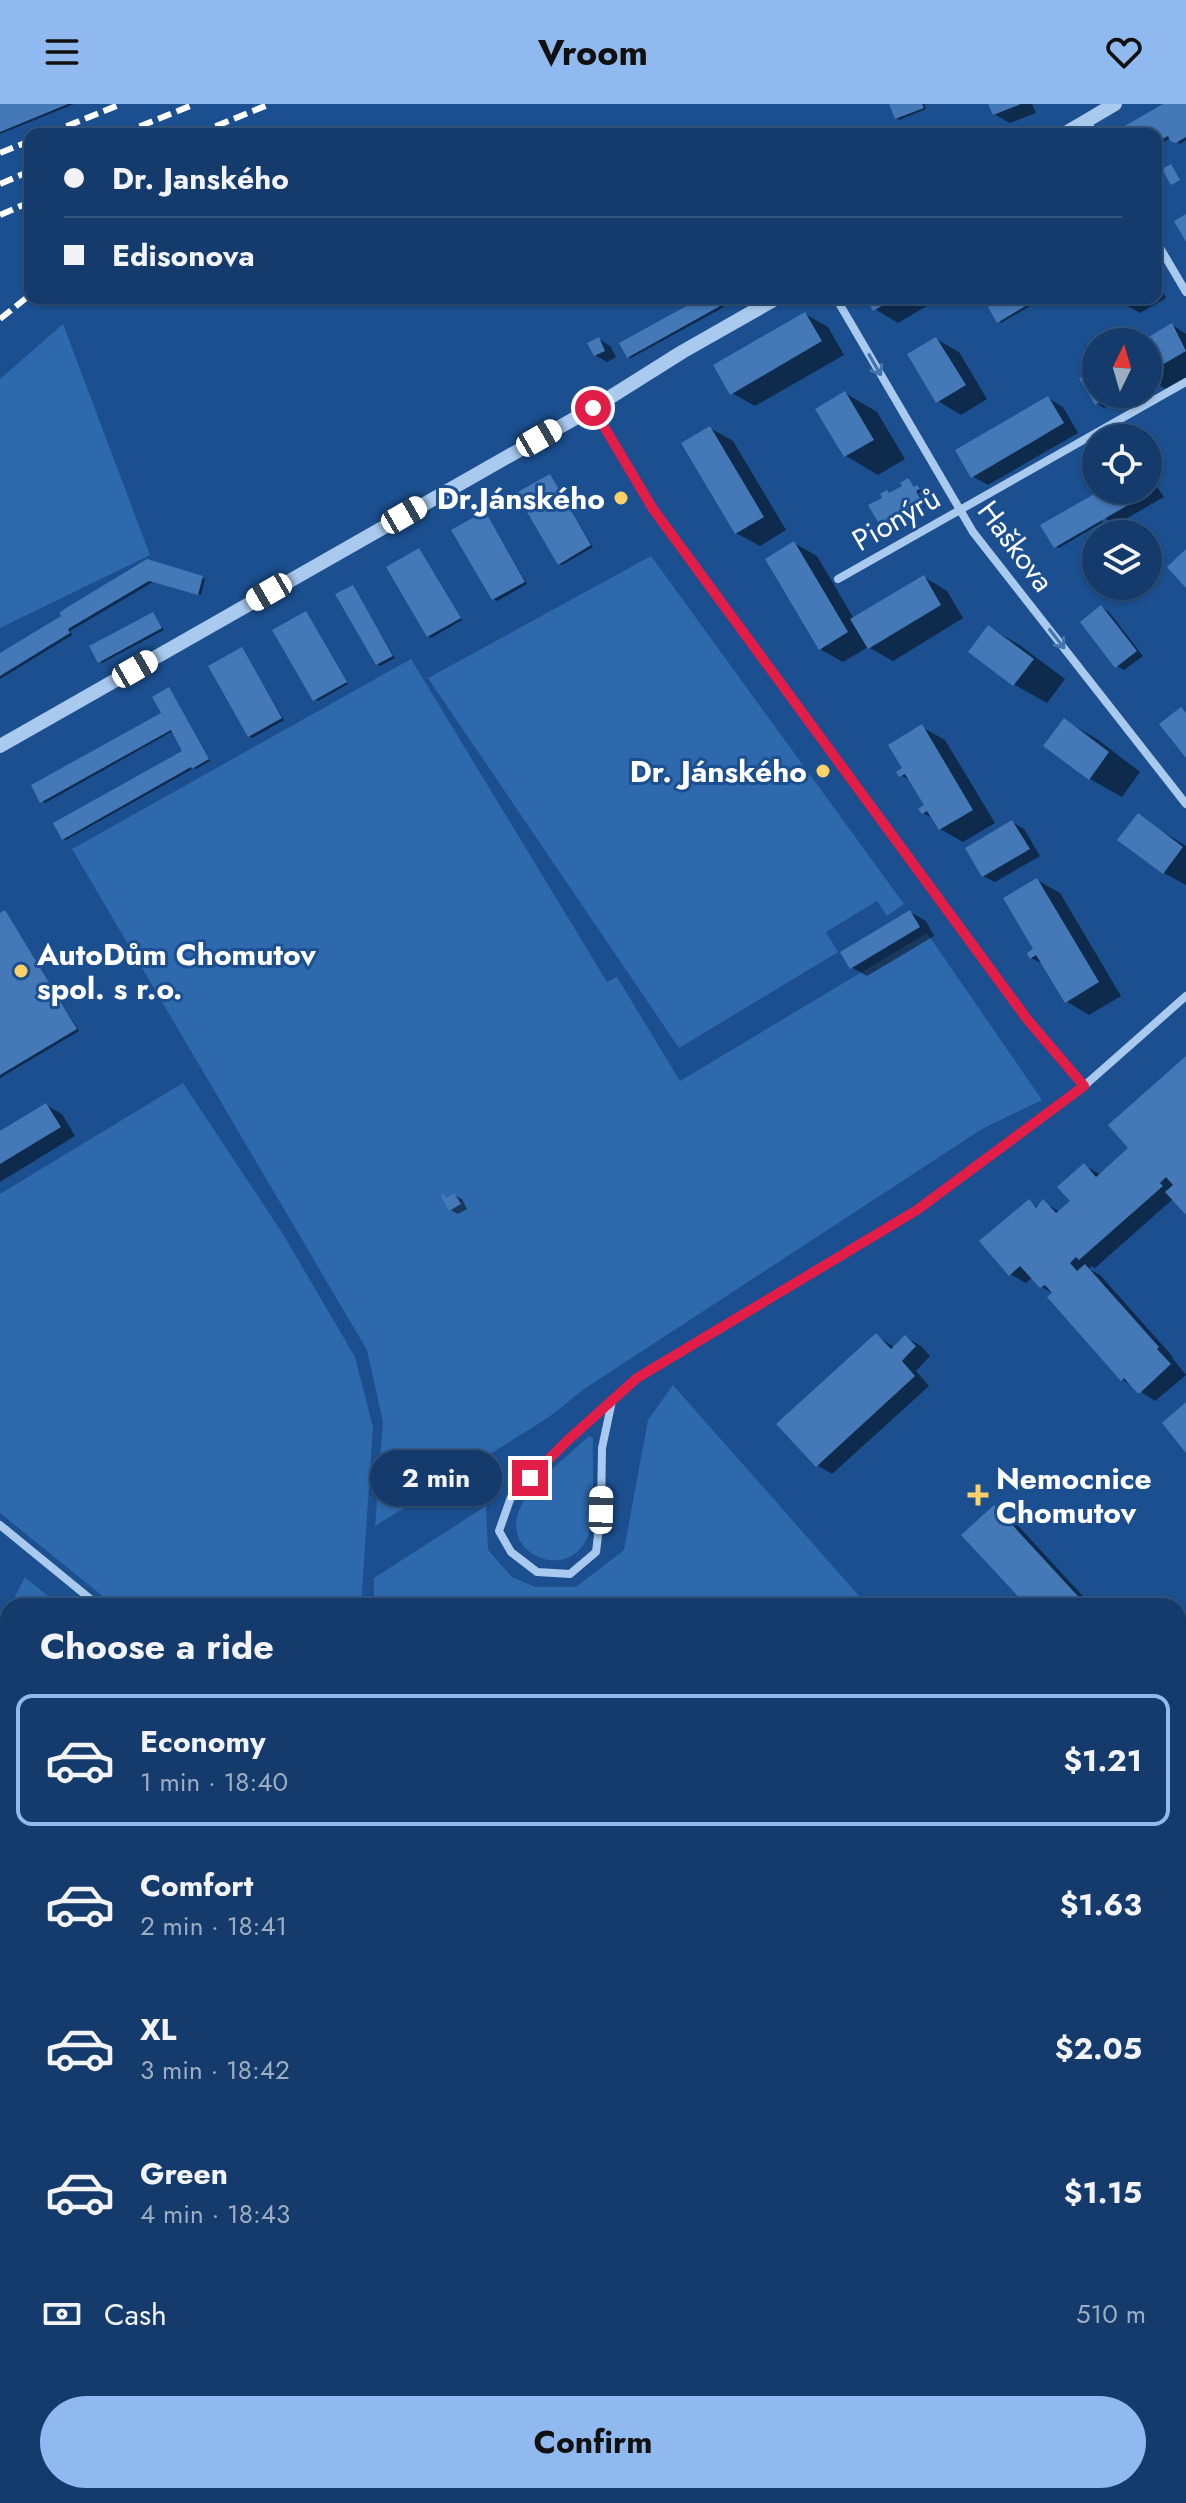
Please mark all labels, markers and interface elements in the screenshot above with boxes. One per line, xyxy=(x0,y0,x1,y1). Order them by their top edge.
text: Vroom xyxy=(538,26,648,78)
icon: menu xyxy=(40,30,84,74)
icon: heart xyxy=(1102,30,1146,74)
text: Dr. Janského xyxy=(112,157,289,200)
text: Edisonova xyxy=(112,234,255,277)
north arrow xyxy=(1082,328,1162,408)
map controls xyxy=(1082,328,1162,600)
one-way arrow xyxy=(867,353,883,376)
route start xyxy=(575,390,611,426)
car xyxy=(512,416,566,460)
button: locate xyxy=(1082,424,1162,504)
place label: Dr.Jánského xyxy=(437,477,605,520)
street label: Pionýrů xyxy=(844,477,948,561)
marker: Dr.Jánského xyxy=(612,489,630,507)
street label: Haškova xyxy=(967,491,1065,601)
car xyxy=(377,493,431,537)
button: layers xyxy=(1082,520,1162,600)
car xyxy=(242,570,296,614)
one-way arrow xyxy=(1049,628,1066,649)
car xyxy=(108,647,162,691)
place label: Dr. Jánského xyxy=(630,750,807,793)
marker: Dr. Jánského xyxy=(814,762,832,780)
place label: AutoDům Chomutov spol. s r.o. xyxy=(36,933,316,1010)
marker: AutoDům Chomutov spol. s r.o. xyxy=(12,962,30,980)
callout: 2 min xyxy=(370,1450,502,1506)
place label: Nemocnice Chomutov xyxy=(996,1457,1152,1534)
text: 2 min xyxy=(402,1459,470,1497)
route end xyxy=(512,1460,548,1496)
marker: Nemocnice Chomutov xyxy=(967,1484,989,1506)
car xyxy=(589,1486,613,1534)
text: Choose a ride xyxy=(40,1620,274,1672)
text: Economy xyxy=(140,1720,266,1763)
icon: car xyxy=(44,1724,116,1796)
text: $1.21 xyxy=(1063,1739,1142,1782)
text: 1 min · 18:40 xyxy=(140,1763,288,1801)
text: Comfort xyxy=(140,1864,253,1907)
icon: car xyxy=(44,1868,116,1940)
text: $1.63 xyxy=(1060,1883,1142,1926)
text: 2 min · 18:41 xyxy=(140,1907,287,1945)
text: XL xyxy=(140,2008,176,2051)
icon: car xyxy=(44,2012,116,2084)
text: $2.05 xyxy=(1055,2027,1142,2070)
text: 3 min · 18:42 xyxy=(140,2051,290,2089)
text: Green xyxy=(140,2152,228,2195)
icon: car xyxy=(44,2156,116,2228)
text: $1.15 xyxy=(1064,2171,1142,2214)
text: 4 min · 18:43 xyxy=(140,2195,290,2233)
icon: cash xyxy=(40,2292,84,2336)
text: Cash xyxy=(104,2293,167,2336)
text: 510 m xyxy=(1076,2295,1146,2333)
button: Confirm xyxy=(40,2396,1146,2488)

